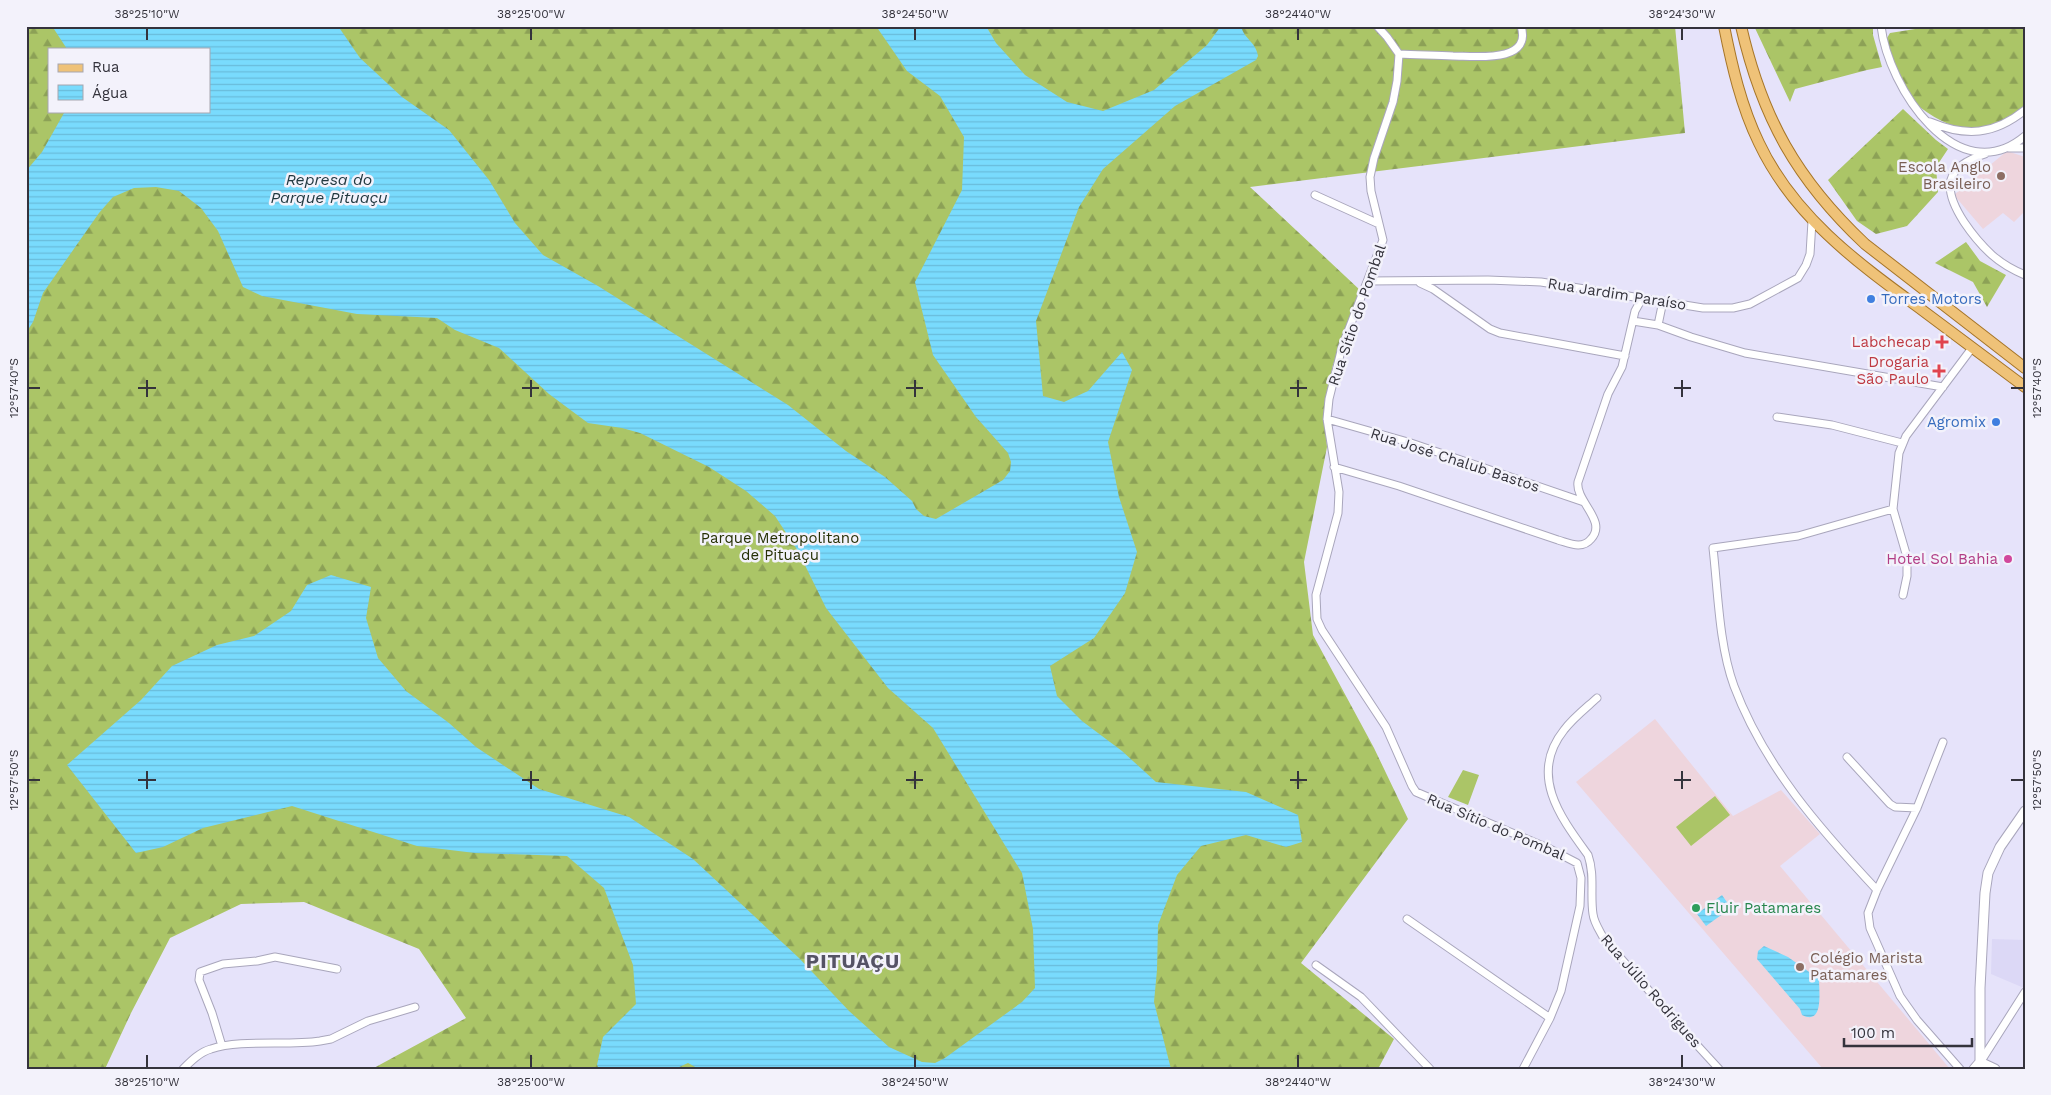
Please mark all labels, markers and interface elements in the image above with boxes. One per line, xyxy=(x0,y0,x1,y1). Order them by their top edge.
text: 38°25'10"W xyxy=(114,7,180,21)
text: 38°25'00"W xyxy=(497,7,565,21)
text: 38°24'50"W xyxy=(882,7,949,21)
text: 38°24'40"W xyxy=(1265,7,1332,21)
text: 38°24'30"W xyxy=(1649,7,1716,21)
legend xyxy=(48,48,210,112)
text: Rua xyxy=(92,58,120,76)
text: Água xyxy=(92,84,128,102)
place label: Escola Anglo Brasileiro xyxy=(1898,158,1991,193)
water label: Represa do Parque Pituaçu xyxy=(270,170,388,207)
marker: Escola Anglo Brasileiro xyxy=(1995,170,2007,182)
street label: Rua Sítio do Pombal xyxy=(1324,241,1390,388)
street label: Rua Jardim Paraíso xyxy=(1546,274,1688,314)
place label: Torres Motors xyxy=(1881,290,1982,308)
marker: Torres Motors xyxy=(1865,293,1877,305)
place label: Labchecap xyxy=(1851,333,1931,351)
marker: Labchecap xyxy=(1935,335,1949,349)
place label: Drogaria São Paulo xyxy=(1856,353,1929,388)
text: 12°57'40"S xyxy=(7,358,21,418)
text: 12°57'40"S xyxy=(2030,358,2044,418)
marker: Drogaria São Paulo xyxy=(1933,365,1945,377)
place label: Agromix xyxy=(1927,413,1986,431)
marker: Agromix xyxy=(1990,416,2002,428)
street label: Rua José Chalub Bastos xyxy=(1368,424,1542,496)
park label: Parque Metropolitano de Pituaçu xyxy=(701,529,859,564)
place label: Hotel Sol Bahia xyxy=(1886,550,1998,568)
marker: Hotel Sol Bahia xyxy=(2002,553,2014,565)
text: 12°57'50"S xyxy=(7,750,21,810)
text: 12°57'50"S xyxy=(2030,750,2044,810)
street label: Rua Sítio do Pombal xyxy=(1424,790,1568,864)
place label: Fluir Patamares xyxy=(1706,899,1821,917)
marker: Fluir Patamares xyxy=(1690,902,1702,914)
street label: Rua Júlio Rodrigues xyxy=(1597,931,1705,1051)
district label: PITUAÇU xyxy=(806,949,900,973)
place label: Colégio Marista Patamares xyxy=(1810,949,1923,984)
marker: Colégio Marista Patamares xyxy=(1794,961,1806,973)
scale bar xyxy=(1844,1015,1971,1047)
text: 100 m xyxy=(1851,1024,1895,1042)
text: 38°25'10"W xyxy=(114,1075,180,1089)
text: 38°25'00"W xyxy=(497,1075,565,1089)
text: 38°24'50"W xyxy=(882,1075,949,1089)
text: 38°24'40"W xyxy=(1265,1075,1332,1089)
text: 38°24'30"W xyxy=(1649,1075,1716,1089)

